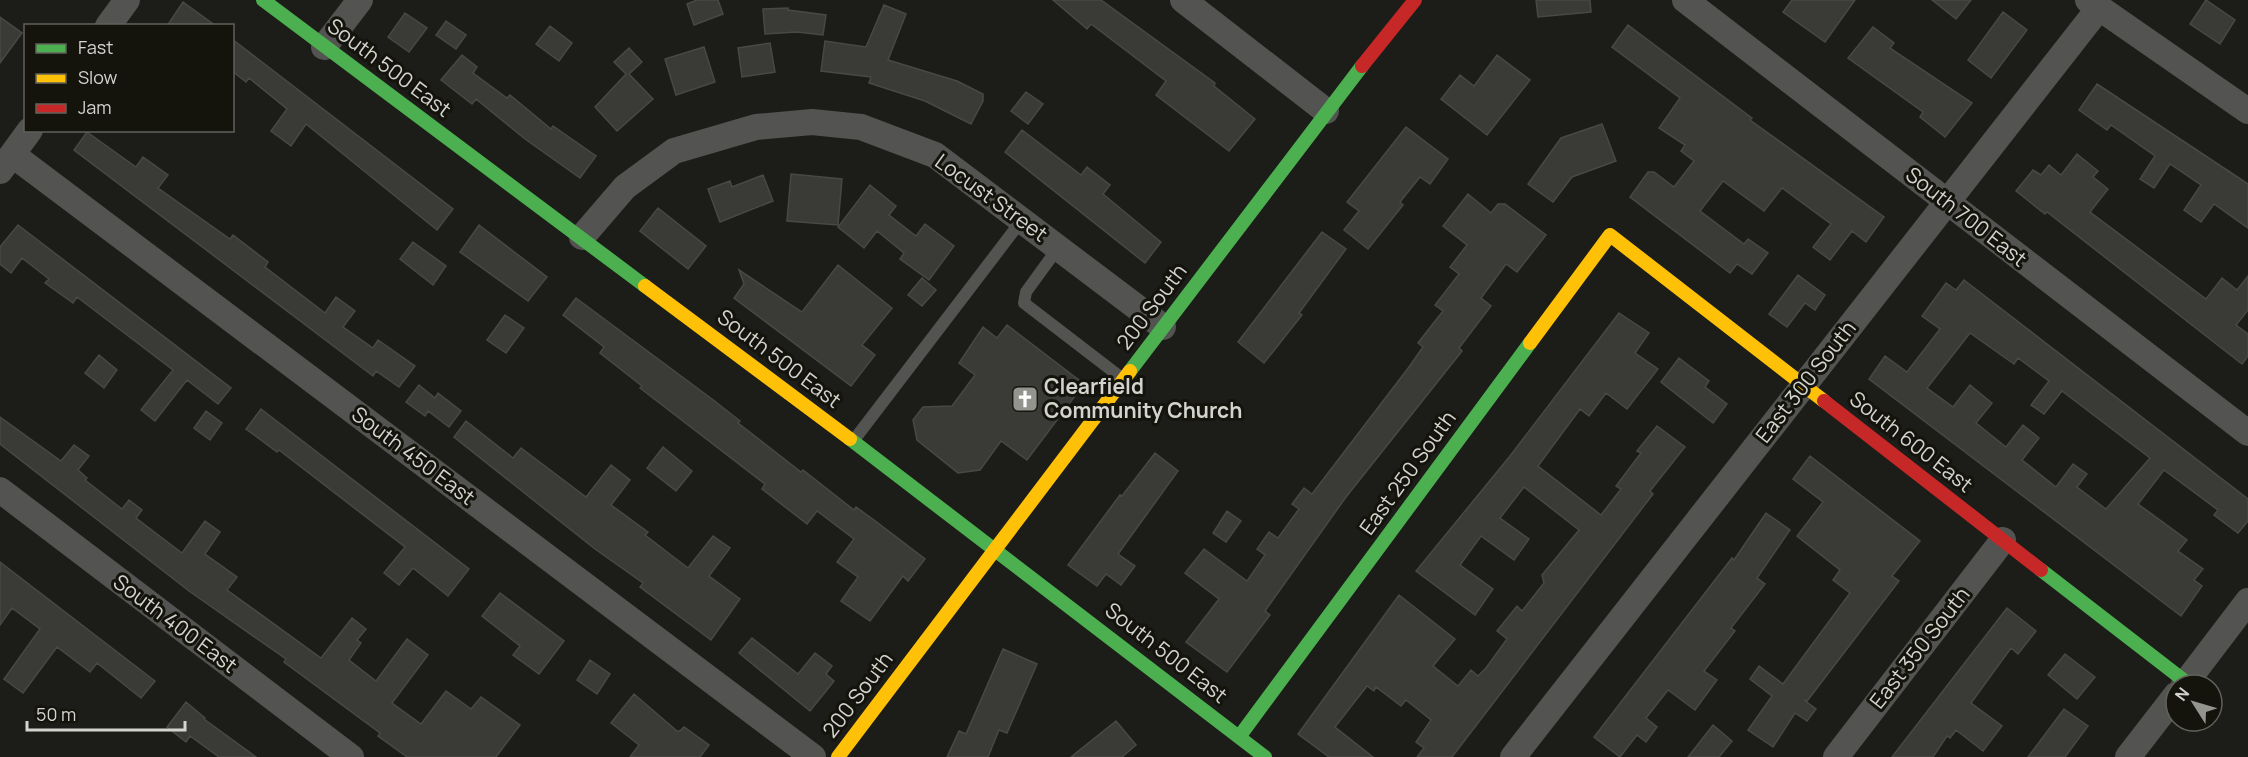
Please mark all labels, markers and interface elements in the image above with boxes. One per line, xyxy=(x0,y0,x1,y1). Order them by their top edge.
street label: South 500 East xyxy=(322,12,457,123)
legend xyxy=(24,24,234,132)
text: Fast xyxy=(78,35,113,59)
text: Slow xyxy=(78,65,118,89)
text: Jam xyxy=(78,95,112,119)
street label: Locust Street xyxy=(930,147,1053,247)
street label: South 700 East xyxy=(1900,160,2033,272)
street label: 200 South xyxy=(1110,258,1193,355)
street label: South 500 East xyxy=(712,303,847,414)
street label: East 300 South xyxy=(1749,315,1862,448)
place label: Clearfield Community Church xyxy=(1044,372,1242,424)
church icon: Clearfield Community Church xyxy=(1010,384,1040,414)
street label: South 600 East xyxy=(1844,384,1979,498)
street label: South 450 East xyxy=(346,400,481,511)
street label: East 250 South xyxy=(1353,405,1462,540)
street label: South 400 East xyxy=(108,567,243,679)
street label: East 350 South xyxy=(1863,581,1975,714)
street label: South 500 East xyxy=(1100,596,1234,709)
street label: 200 South xyxy=(816,646,899,743)
north arrow xyxy=(2164,673,2224,733)
text: N xyxy=(2170,683,2194,705)
scale bar xyxy=(27,694,184,732)
text: 50 m xyxy=(36,702,76,726)

